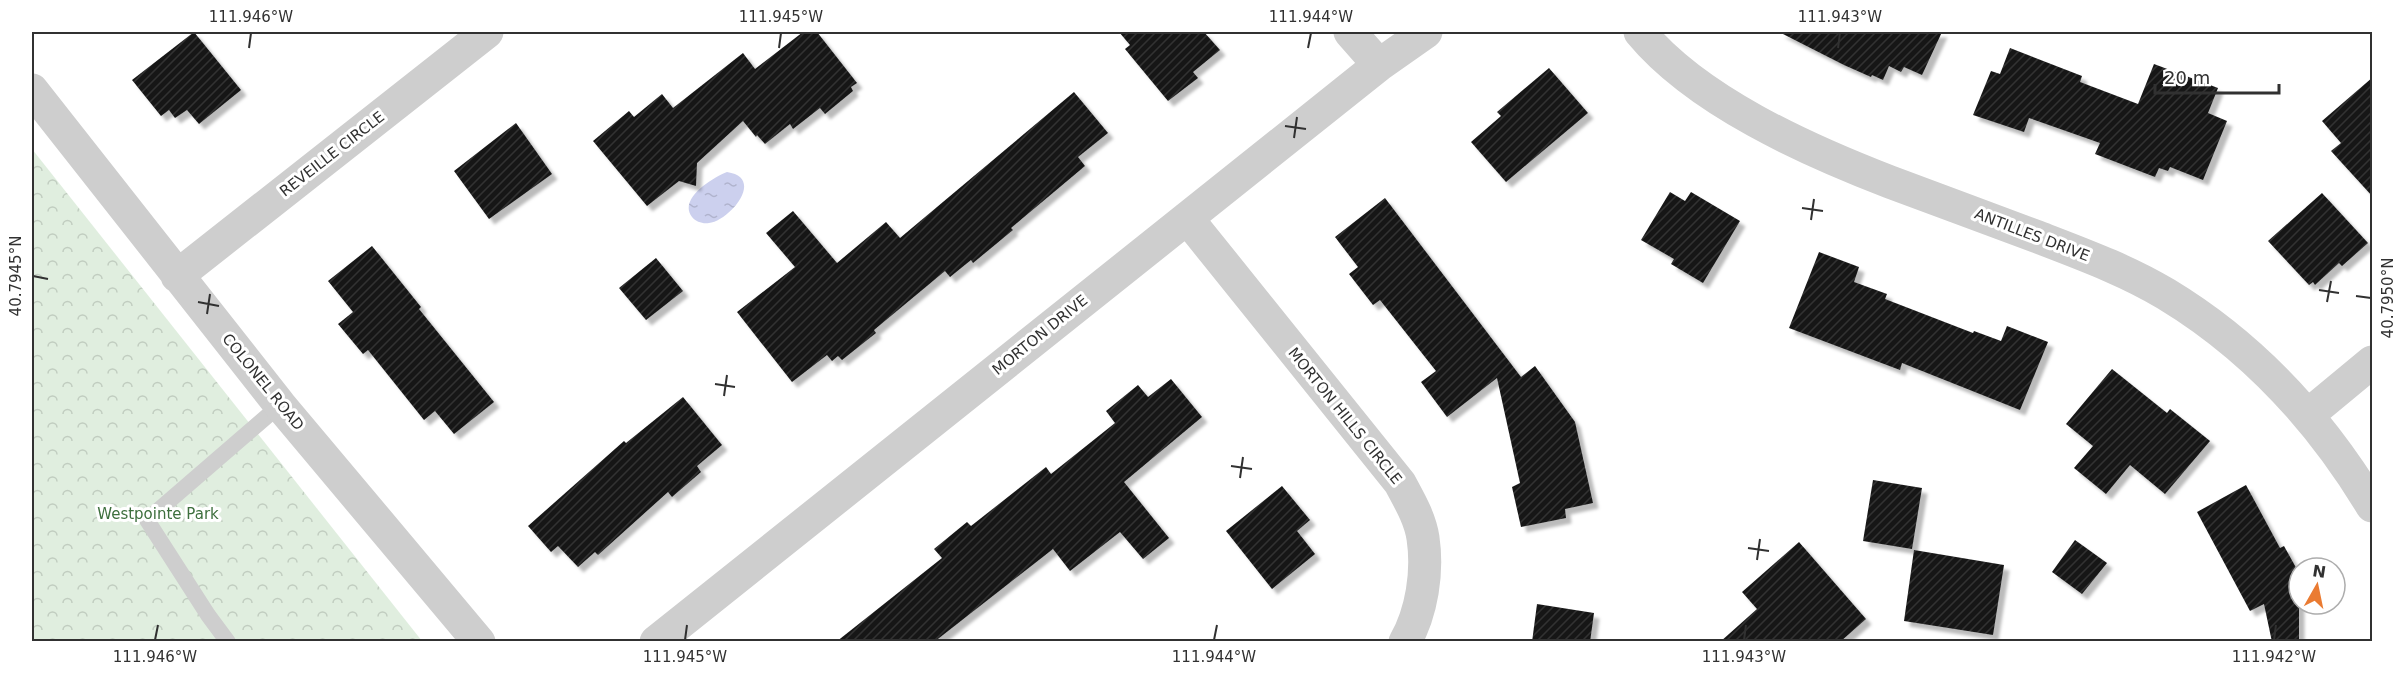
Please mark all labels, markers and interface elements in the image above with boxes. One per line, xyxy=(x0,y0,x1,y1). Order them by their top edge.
text: 111.946°W xyxy=(209,8,293,26)
text: 111.945°W xyxy=(739,8,823,26)
text: 111.944°W xyxy=(1269,8,1353,26)
text: 111.943°W xyxy=(1798,8,1882,26)
scale bar xyxy=(2155,57,2280,95)
text: 20 m xyxy=(2164,67,2210,88)
street label: REVEILLE CIRCLE xyxy=(276,108,388,200)
street label: ANTILLES DRIVE xyxy=(1972,205,2092,265)
text: 40.7945°N xyxy=(7,236,25,316)
text: 40.7950°N xyxy=(2379,258,2397,338)
street label: MORTON DRIVE xyxy=(989,291,1091,379)
street label: COLONEL ROAD xyxy=(218,330,308,434)
street label: MORTON HILLS CIRCLE xyxy=(1284,344,1406,488)
park label: Westpointe Park xyxy=(97,505,219,523)
north arrow xyxy=(2287,556,2347,616)
text: N xyxy=(2311,561,2327,582)
text: 111.946°W xyxy=(113,648,197,666)
text: 111.945°W xyxy=(643,648,727,666)
text: 111.944°W xyxy=(1172,648,1256,666)
text: 111.943°W xyxy=(1702,648,1786,666)
text: 111.942°W xyxy=(2232,648,2316,666)

